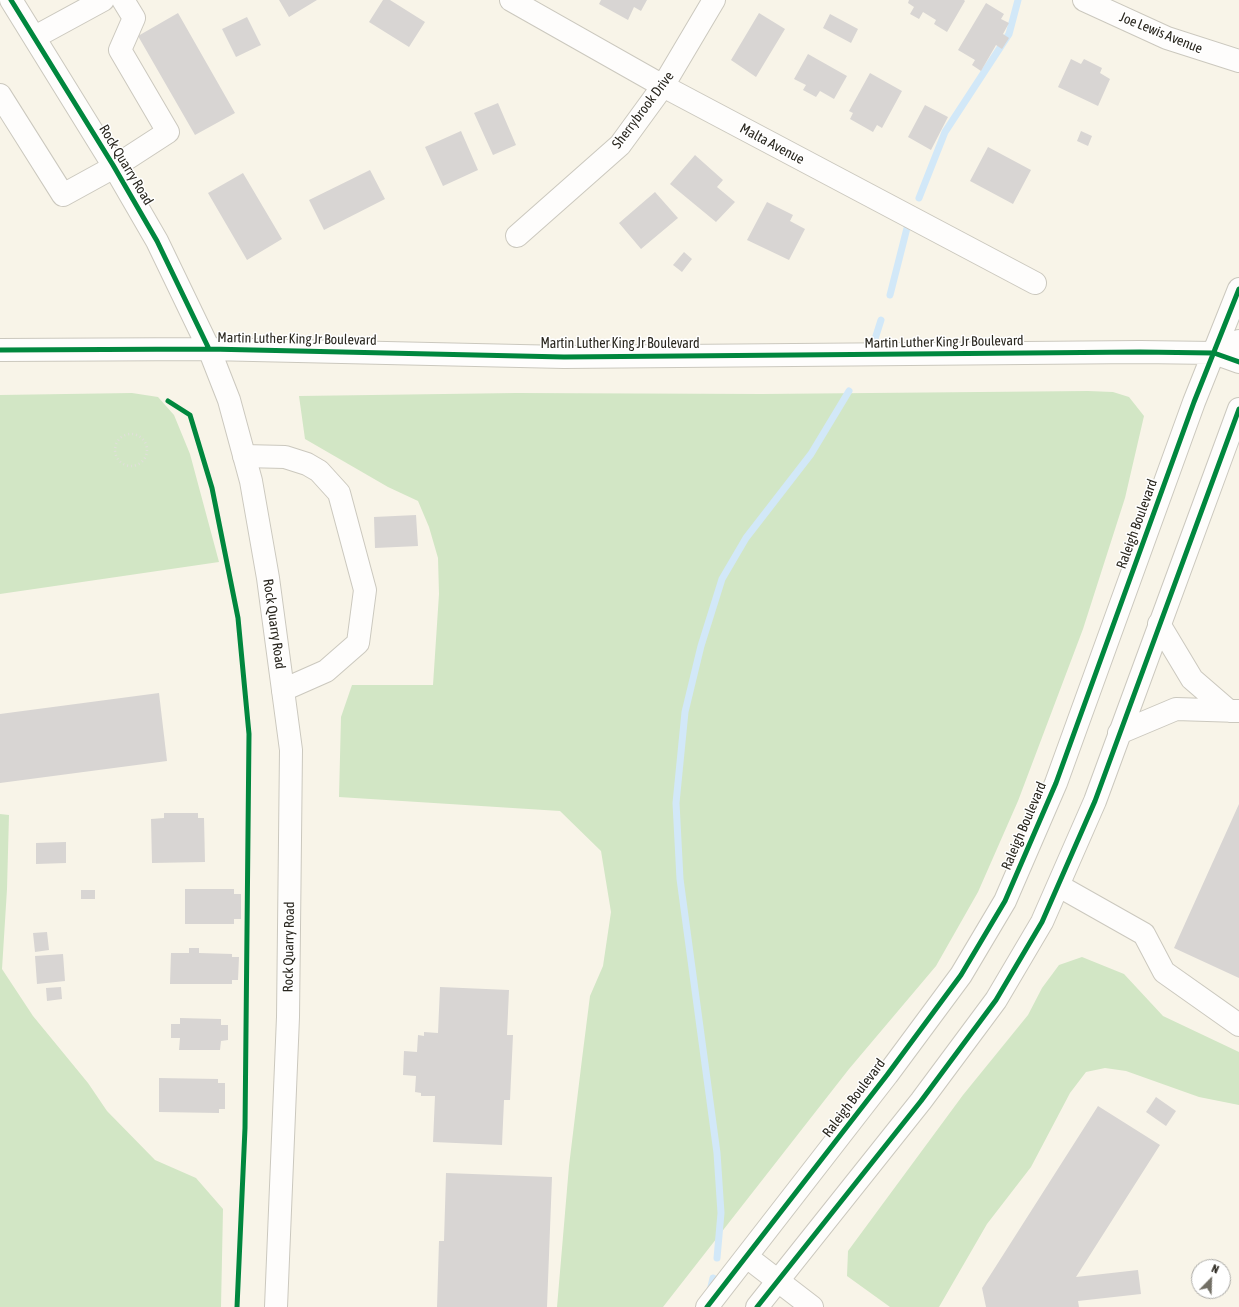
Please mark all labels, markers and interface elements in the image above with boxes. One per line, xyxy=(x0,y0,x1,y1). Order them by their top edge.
street label: Joe Lewis Avenue xyxy=(1117,9,1205,57)
street label: Sherrybrook Drive xyxy=(609,68,677,152)
street label: Malta Avenue xyxy=(737,120,807,168)
street label: Rock Quarry Road xyxy=(95,122,157,208)
street label: Martin Luther King Jr Boulevard xyxy=(217,329,377,349)
street label: Martin Luther King Jr Boulevard xyxy=(864,332,1024,352)
street label: Martin Luther King Jr Boulevard xyxy=(540,336,700,352)
street label: Raleigh Boulevard xyxy=(1113,477,1161,571)
street label: Rock Quarry Road xyxy=(259,578,289,670)
street label: Raleigh Boulevard xyxy=(998,779,1050,873)
street label: Rock Quarry Road xyxy=(280,901,298,993)
street label: Raleigh Boulevard xyxy=(819,1055,889,1141)
north arrow xyxy=(1191,1259,1231,1299)
text: N xyxy=(1210,1262,1221,1276)

